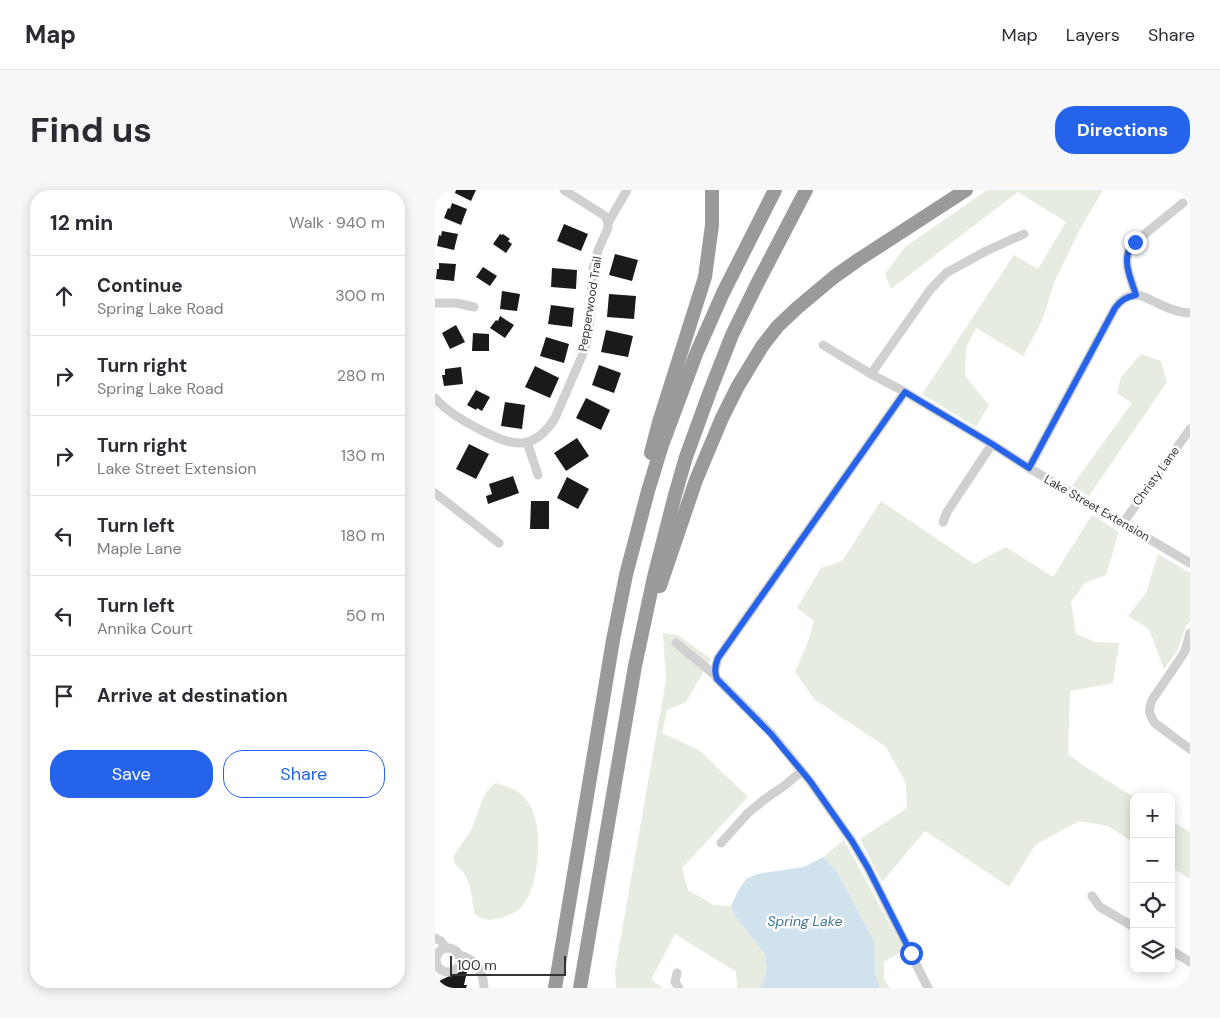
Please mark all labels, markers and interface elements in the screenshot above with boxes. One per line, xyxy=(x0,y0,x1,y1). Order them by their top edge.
text: Map xyxy=(25,19,76,50)
text: Map xyxy=(1002,23,1038,47)
text: Layers xyxy=(1066,23,1120,47)
text: Share xyxy=(1148,23,1195,47)
button: Directions xyxy=(1055,106,1190,154)
text: Find us xyxy=(30,107,152,153)
text: 12 min xyxy=(50,209,113,237)
text: Walk · 940 m xyxy=(289,212,385,233)
route end xyxy=(1124,231,1147,254)
street label: Pepperwood Trail xyxy=(575,255,605,353)
text: Continue xyxy=(97,273,183,298)
icon: ahead xyxy=(50,282,78,310)
text: 300 m xyxy=(335,285,385,306)
text: Spring Lake Road xyxy=(97,298,224,319)
text: Turn right xyxy=(97,353,187,378)
icon: right xyxy=(50,362,78,390)
text: 280 m xyxy=(337,365,385,386)
text: Spring Lake Road xyxy=(97,378,224,399)
text: Turn right xyxy=(97,433,187,458)
icon: right xyxy=(50,442,78,470)
street label: Christy Lane xyxy=(1129,443,1183,509)
text: 130 m xyxy=(341,445,385,466)
text: Lake Street Extension xyxy=(97,458,256,479)
street label: Lake Street Extension xyxy=(1041,471,1153,545)
text: Turn left xyxy=(97,513,175,538)
icon: left xyxy=(50,522,78,550)
text: 180 m xyxy=(341,525,385,546)
text: Maple Lane xyxy=(97,538,182,559)
text: Turn left xyxy=(97,593,175,618)
icon: left xyxy=(50,602,78,630)
text: 50 m xyxy=(346,605,385,626)
text: Annika Court xyxy=(97,618,193,639)
icon: arrive xyxy=(50,682,78,710)
text: Arrive at destination xyxy=(97,683,288,708)
button: Save xyxy=(50,750,213,798)
button: Share xyxy=(223,750,385,798)
map controls xyxy=(1130,793,1175,973)
button: + xyxy=(1130,793,1175,838)
button: − xyxy=(1130,838,1175,883)
button: locate xyxy=(1130,883,1175,928)
water label: Spring Lake xyxy=(767,912,843,930)
button: layers xyxy=(1130,928,1175,973)
route start xyxy=(900,942,923,965)
scale bar xyxy=(450,953,566,976)
text: 100 m xyxy=(457,956,497,974)

